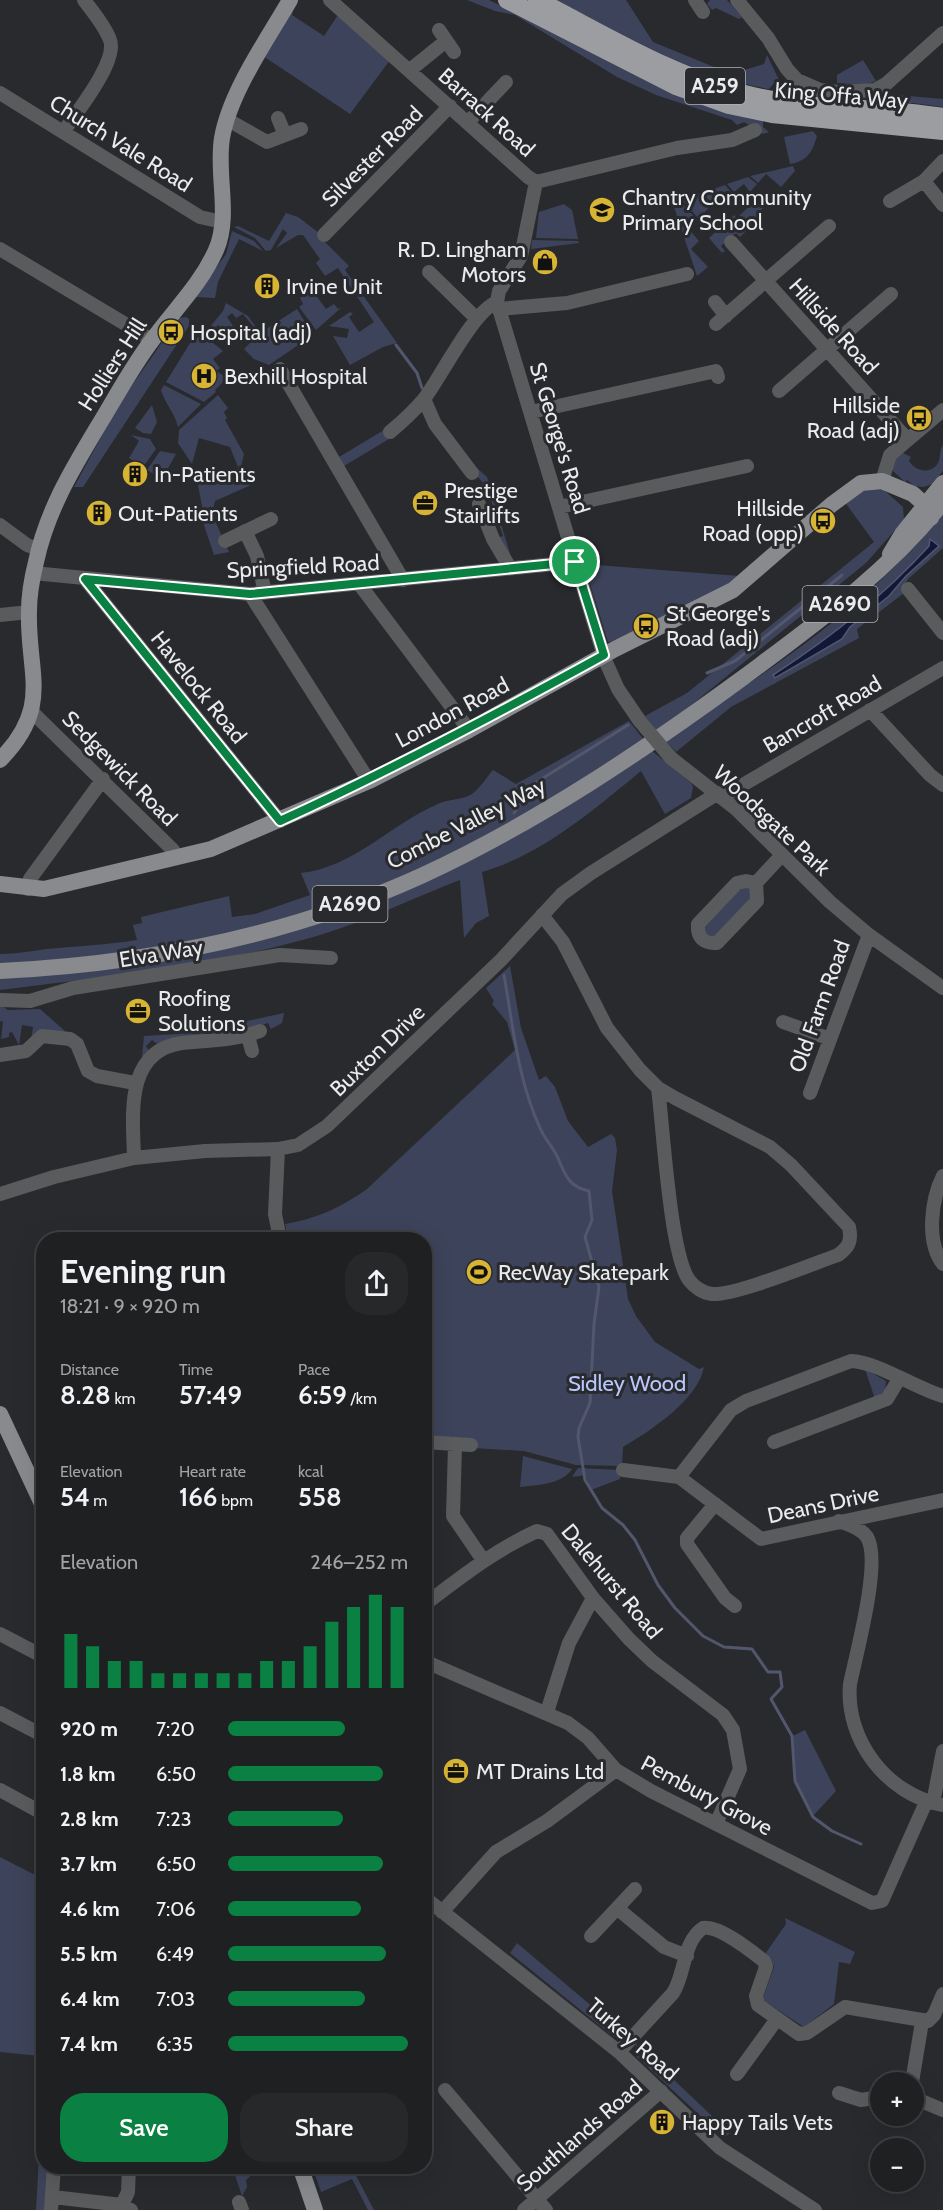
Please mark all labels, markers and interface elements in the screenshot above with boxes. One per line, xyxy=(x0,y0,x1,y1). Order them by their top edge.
street label: Barrack Road xyxy=(433,62,540,163)
road number: A259 xyxy=(685,68,745,104)
street label: King Offa Way xyxy=(773,76,909,115)
street label: Church Vale Road xyxy=(45,89,197,198)
street label: Silvester Road xyxy=(316,100,428,212)
place label: Chantry Community Primary School xyxy=(622,184,812,236)
school or university icon: Chantry Community Primary School xyxy=(587,195,617,225)
place label: R. D. Lingham Motors xyxy=(397,236,526,288)
shop icon: R. D. Lingham Motors xyxy=(530,247,560,277)
building icon: Irvine Unit xyxy=(252,271,282,301)
place label: Irvine Unit xyxy=(286,273,383,300)
street label: Hillside Road xyxy=(783,273,884,380)
street label: Holliers Hill xyxy=(72,312,153,416)
bus stop icon: Hospital (adj) xyxy=(156,317,186,347)
place label: Hospital (adj) xyxy=(190,319,312,346)
street label: St George's Road xyxy=(524,359,595,517)
hospital icon: Bexhill Hospital xyxy=(189,361,219,391)
place label: Bexhill Hospital xyxy=(224,363,368,390)
place label: Hillside Road (adj) xyxy=(807,392,900,444)
bus stop icon: Hillside Road (adj) xyxy=(904,403,934,433)
building icon: In-Patients xyxy=(120,459,150,489)
place label: In-Patients xyxy=(154,461,256,488)
place label: Prestige Stairlifts xyxy=(444,477,520,529)
office icon: Prestige Stairlifts xyxy=(410,488,440,518)
place label: Hillside Road (opp) xyxy=(702,495,804,547)
building icon: Out-Patients xyxy=(84,498,114,528)
place label: Out-Patients xyxy=(118,500,238,527)
bus stop icon: Hillside Road (opp) xyxy=(808,506,838,536)
pin xyxy=(549,536,600,587)
icon: arrive xyxy=(558,545,591,578)
street label: Springfield Road xyxy=(226,549,380,584)
road number: A2690 xyxy=(802,586,878,622)
place label: St George's Road (adj) xyxy=(666,600,770,652)
bus stop icon: St George's Road (adj) xyxy=(631,611,661,641)
street label: Havelock Road xyxy=(145,626,252,749)
street label: Bancroft Road xyxy=(758,670,886,759)
street label: London Road xyxy=(391,671,514,754)
street label: Sedgewick Road xyxy=(56,705,183,832)
street label: Woodsgate Park xyxy=(708,759,836,881)
street label: Combe Valley Way xyxy=(382,772,550,875)
road number: A2690 xyxy=(312,886,388,922)
street label: Elva Way xyxy=(117,934,205,973)
street label: Old Farm Road xyxy=(783,936,856,1076)
place label: Roofing Solutions xyxy=(158,985,245,1037)
office icon: Roofing Solutions xyxy=(123,996,153,1026)
street label: Buxton Drive xyxy=(324,999,430,1102)
text: Evening run xyxy=(60,1251,226,1291)
button: share xyxy=(345,1252,408,1315)
sports icon: RecWay Skatepark xyxy=(464,1257,494,1287)
place label: RecWay Skatepark xyxy=(498,1259,669,1286)
text: 18:21 · 9 × 920 m xyxy=(60,1294,200,1318)
text: Distance xyxy=(60,1360,119,1379)
text: Time xyxy=(179,1360,213,1379)
text: Pace xyxy=(298,1360,330,1379)
park label: Sidley Wood xyxy=(568,1370,686,1397)
text: 8.28 xyxy=(60,1379,111,1411)
text: 57:49 xyxy=(179,1379,242,1411)
text: 6:59 xyxy=(298,1379,347,1411)
text: km xyxy=(111,1389,136,1408)
text: /km xyxy=(347,1389,377,1408)
text: Elevation xyxy=(60,1462,123,1481)
text: Heart rate xyxy=(179,1462,246,1481)
text: kcal xyxy=(298,1462,324,1481)
street label: Deans Drive xyxy=(765,1479,881,1529)
text: 54 xyxy=(60,1481,90,1513)
text: 166 xyxy=(179,1481,218,1513)
text: 558 xyxy=(298,1481,342,1513)
text: m xyxy=(90,1491,107,1510)
text: bpm xyxy=(218,1491,253,1510)
street label: Dalehurst Road xyxy=(556,1518,668,1645)
text: Elevation xyxy=(60,1550,138,1574)
text: 246–252 m xyxy=(310,1550,408,1574)
text: 920 m xyxy=(60,1717,118,1741)
text: 7:20 xyxy=(156,1717,195,1741)
street label: Pembury Grove xyxy=(637,1750,777,1841)
office icon: MT Drains Ltd xyxy=(441,1756,471,1786)
place label: MT Drains Ltd xyxy=(476,1758,604,1785)
text: 1.8 km xyxy=(60,1762,115,1786)
text: 6:50 xyxy=(156,1762,196,1786)
text: 2.8 km xyxy=(60,1807,119,1831)
text: 7:23 xyxy=(156,1807,192,1831)
text: 3.7 km xyxy=(60,1852,117,1876)
text: 6:50 xyxy=(156,1852,196,1876)
text: 4.6 km xyxy=(60,1897,120,1921)
text: 7:06 xyxy=(156,1897,196,1921)
text: 5.5 km xyxy=(60,1942,118,1966)
text: 6:49 xyxy=(156,1942,194,1966)
text: 6.4 km xyxy=(60,1987,120,2011)
text: 7:03 xyxy=(156,1987,195,2011)
street label: Turkey Road xyxy=(581,1992,684,2087)
text: 7.4 km xyxy=(60,2032,118,2056)
text: 6:35 xyxy=(156,2032,193,2056)
map controls xyxy=(870,2072,924,2192)
button: + xyxy=(870,2072,924,2126)
street label: Southlands Road xyxy=(511,2073,648,2197)
button: Save xyxy=(60,2093,228,2162)
button: Share xyxy=(240,2093,408,2162)
building icon: Happy Tails Vets xyxy=(647,2107,677,2137)
place label: Happy Tails Vets xyxy=(682,2109,833,2136)
button: − xyxy=(870,2138,924,2192)

